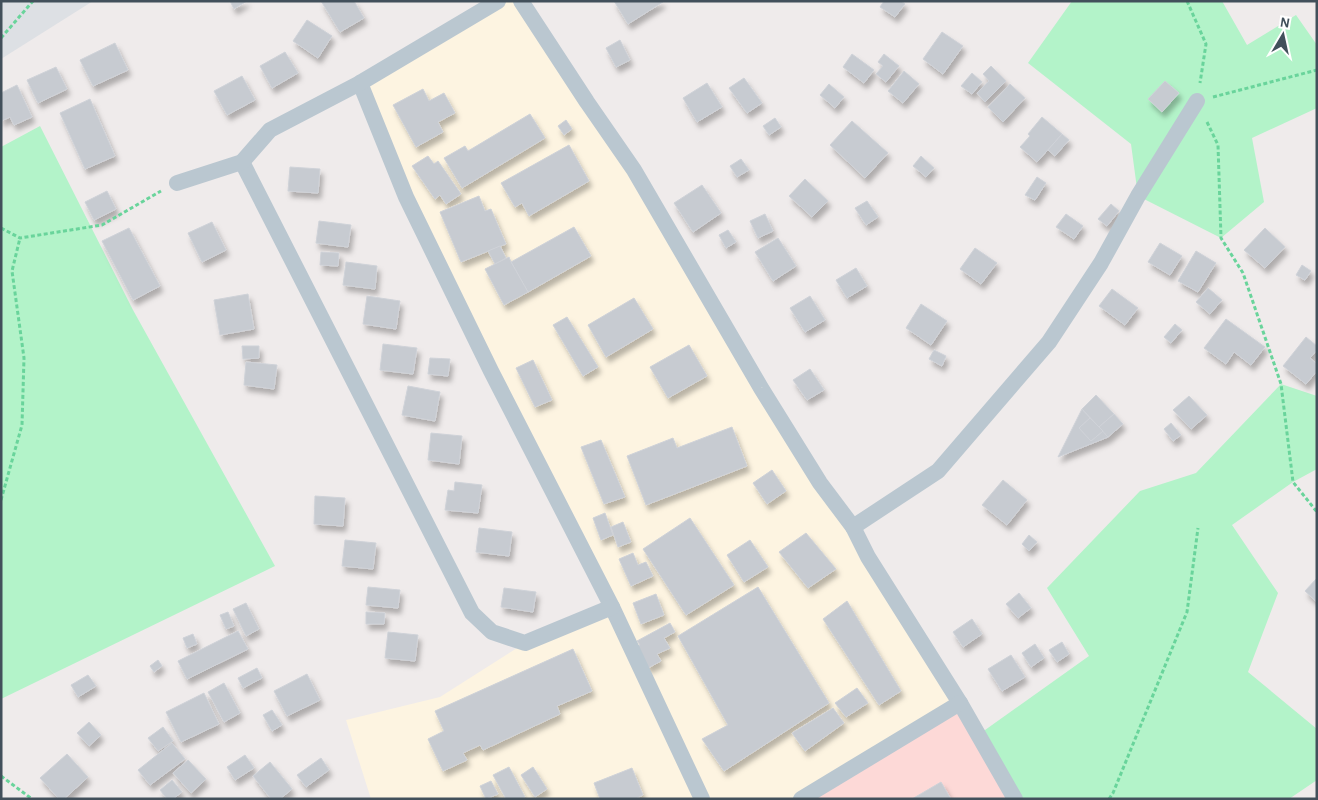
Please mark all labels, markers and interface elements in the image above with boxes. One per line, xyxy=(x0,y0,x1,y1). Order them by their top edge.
north arrow xyxy=(1258,10,1308,60)
text: N xyxy=(1279,15,1291,31)

